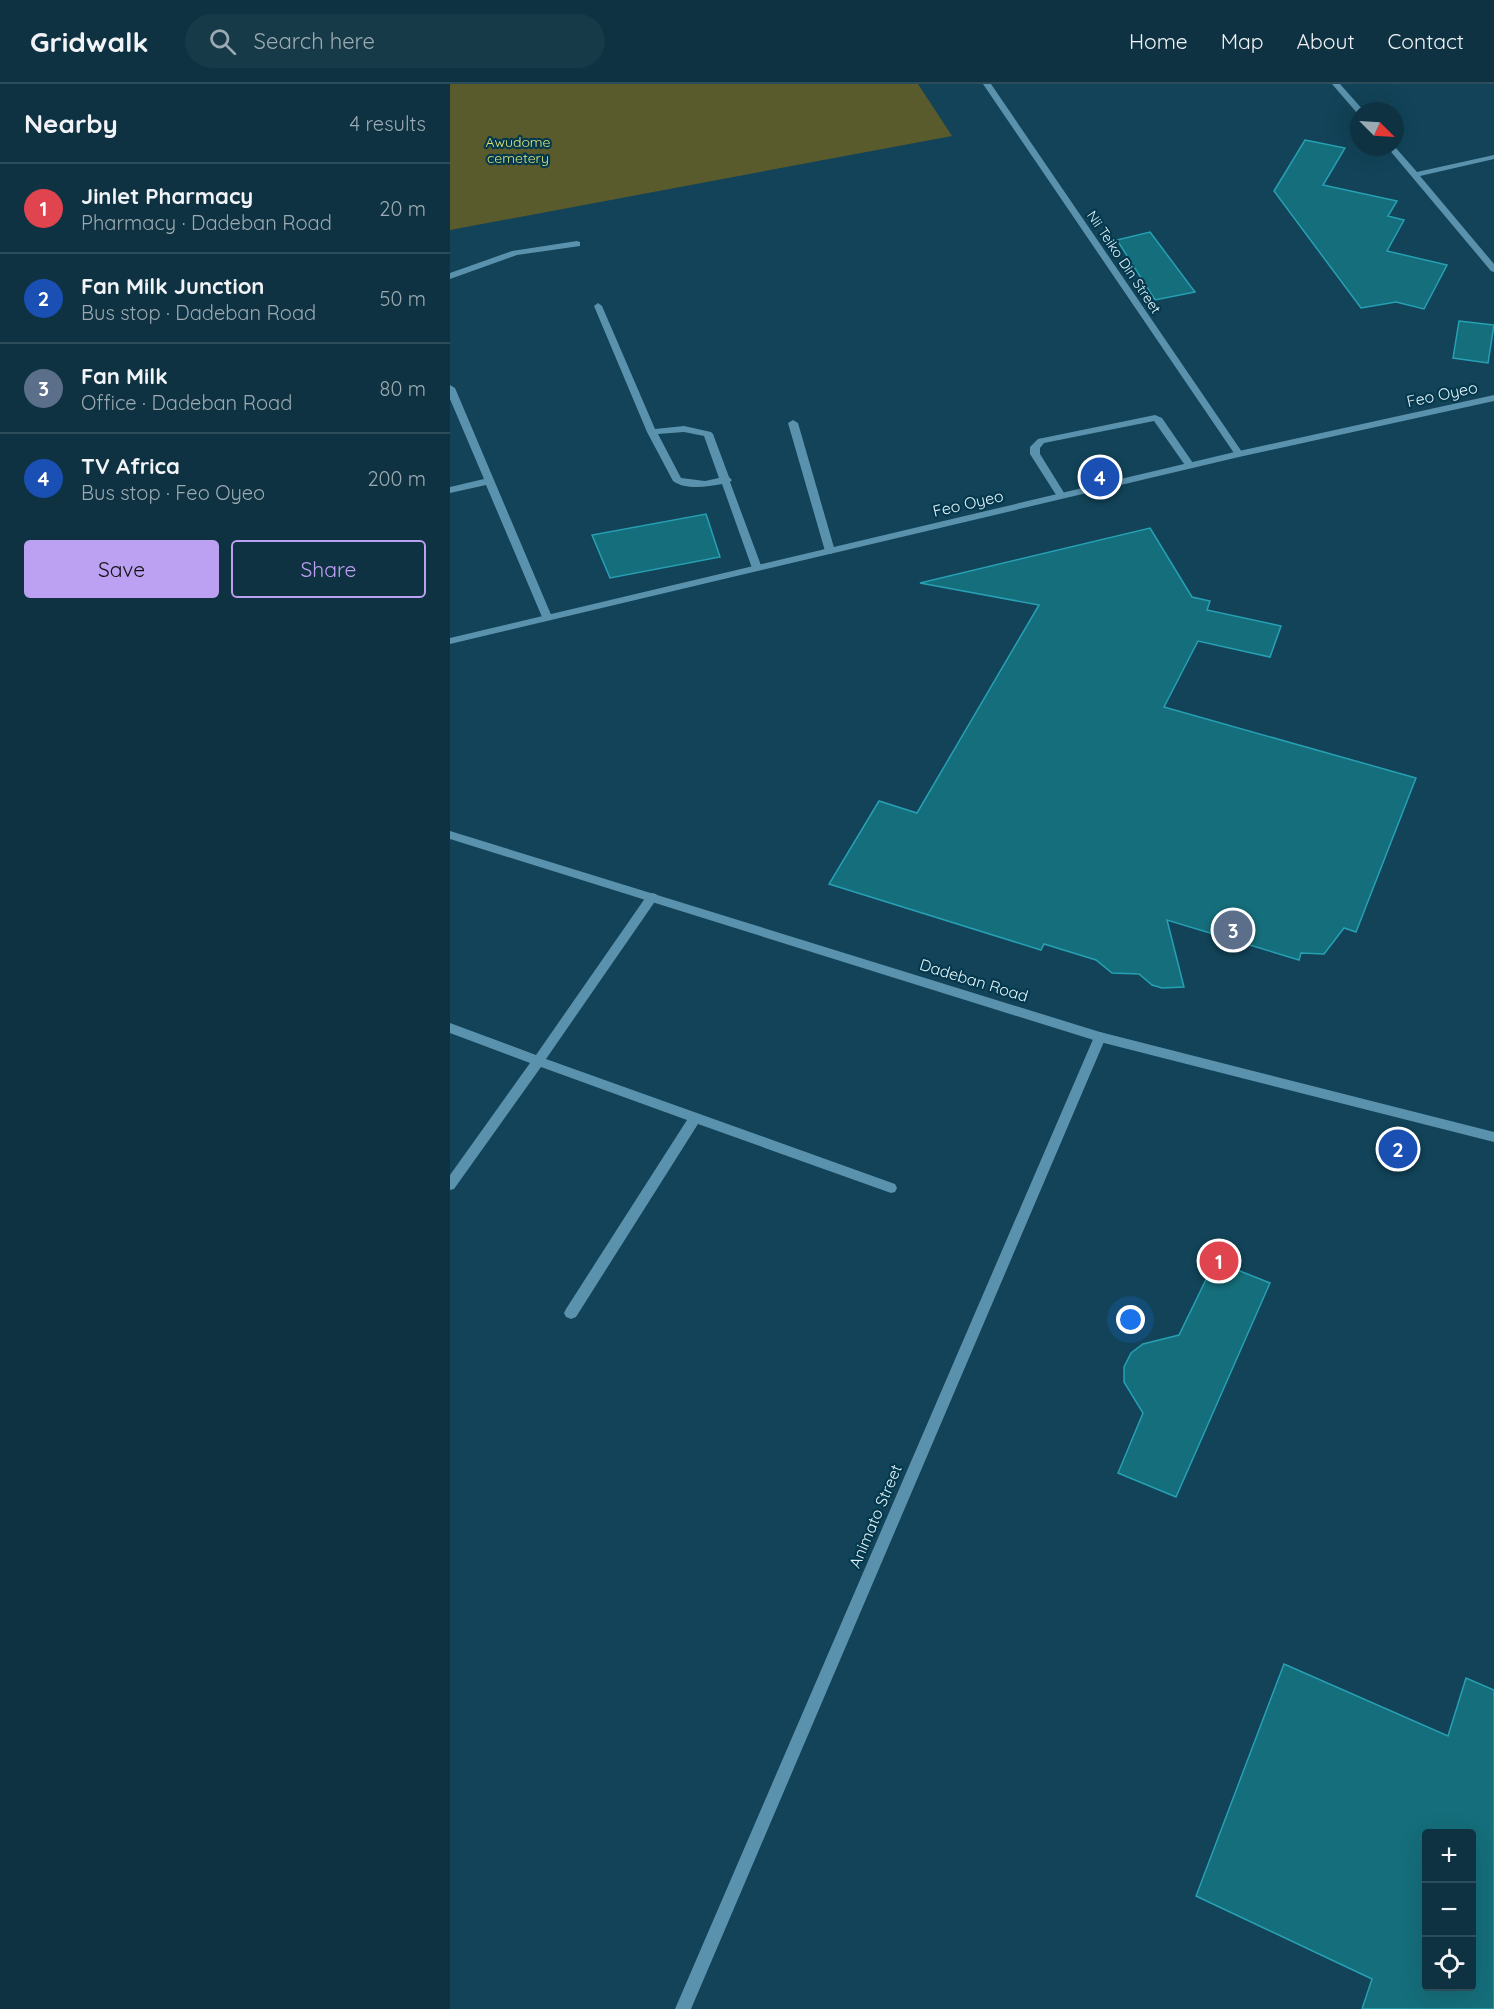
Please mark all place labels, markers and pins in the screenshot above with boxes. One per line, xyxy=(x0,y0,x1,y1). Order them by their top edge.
pin: 4 xyxy=(1080,454,1120,500)
pin: 3 xyxy=(1214,908,1252,952)
pin: 2 xyxy=(1378,1126,1418,1172)
pin: 1 xyxy=(1200,1238,1238,1284)

